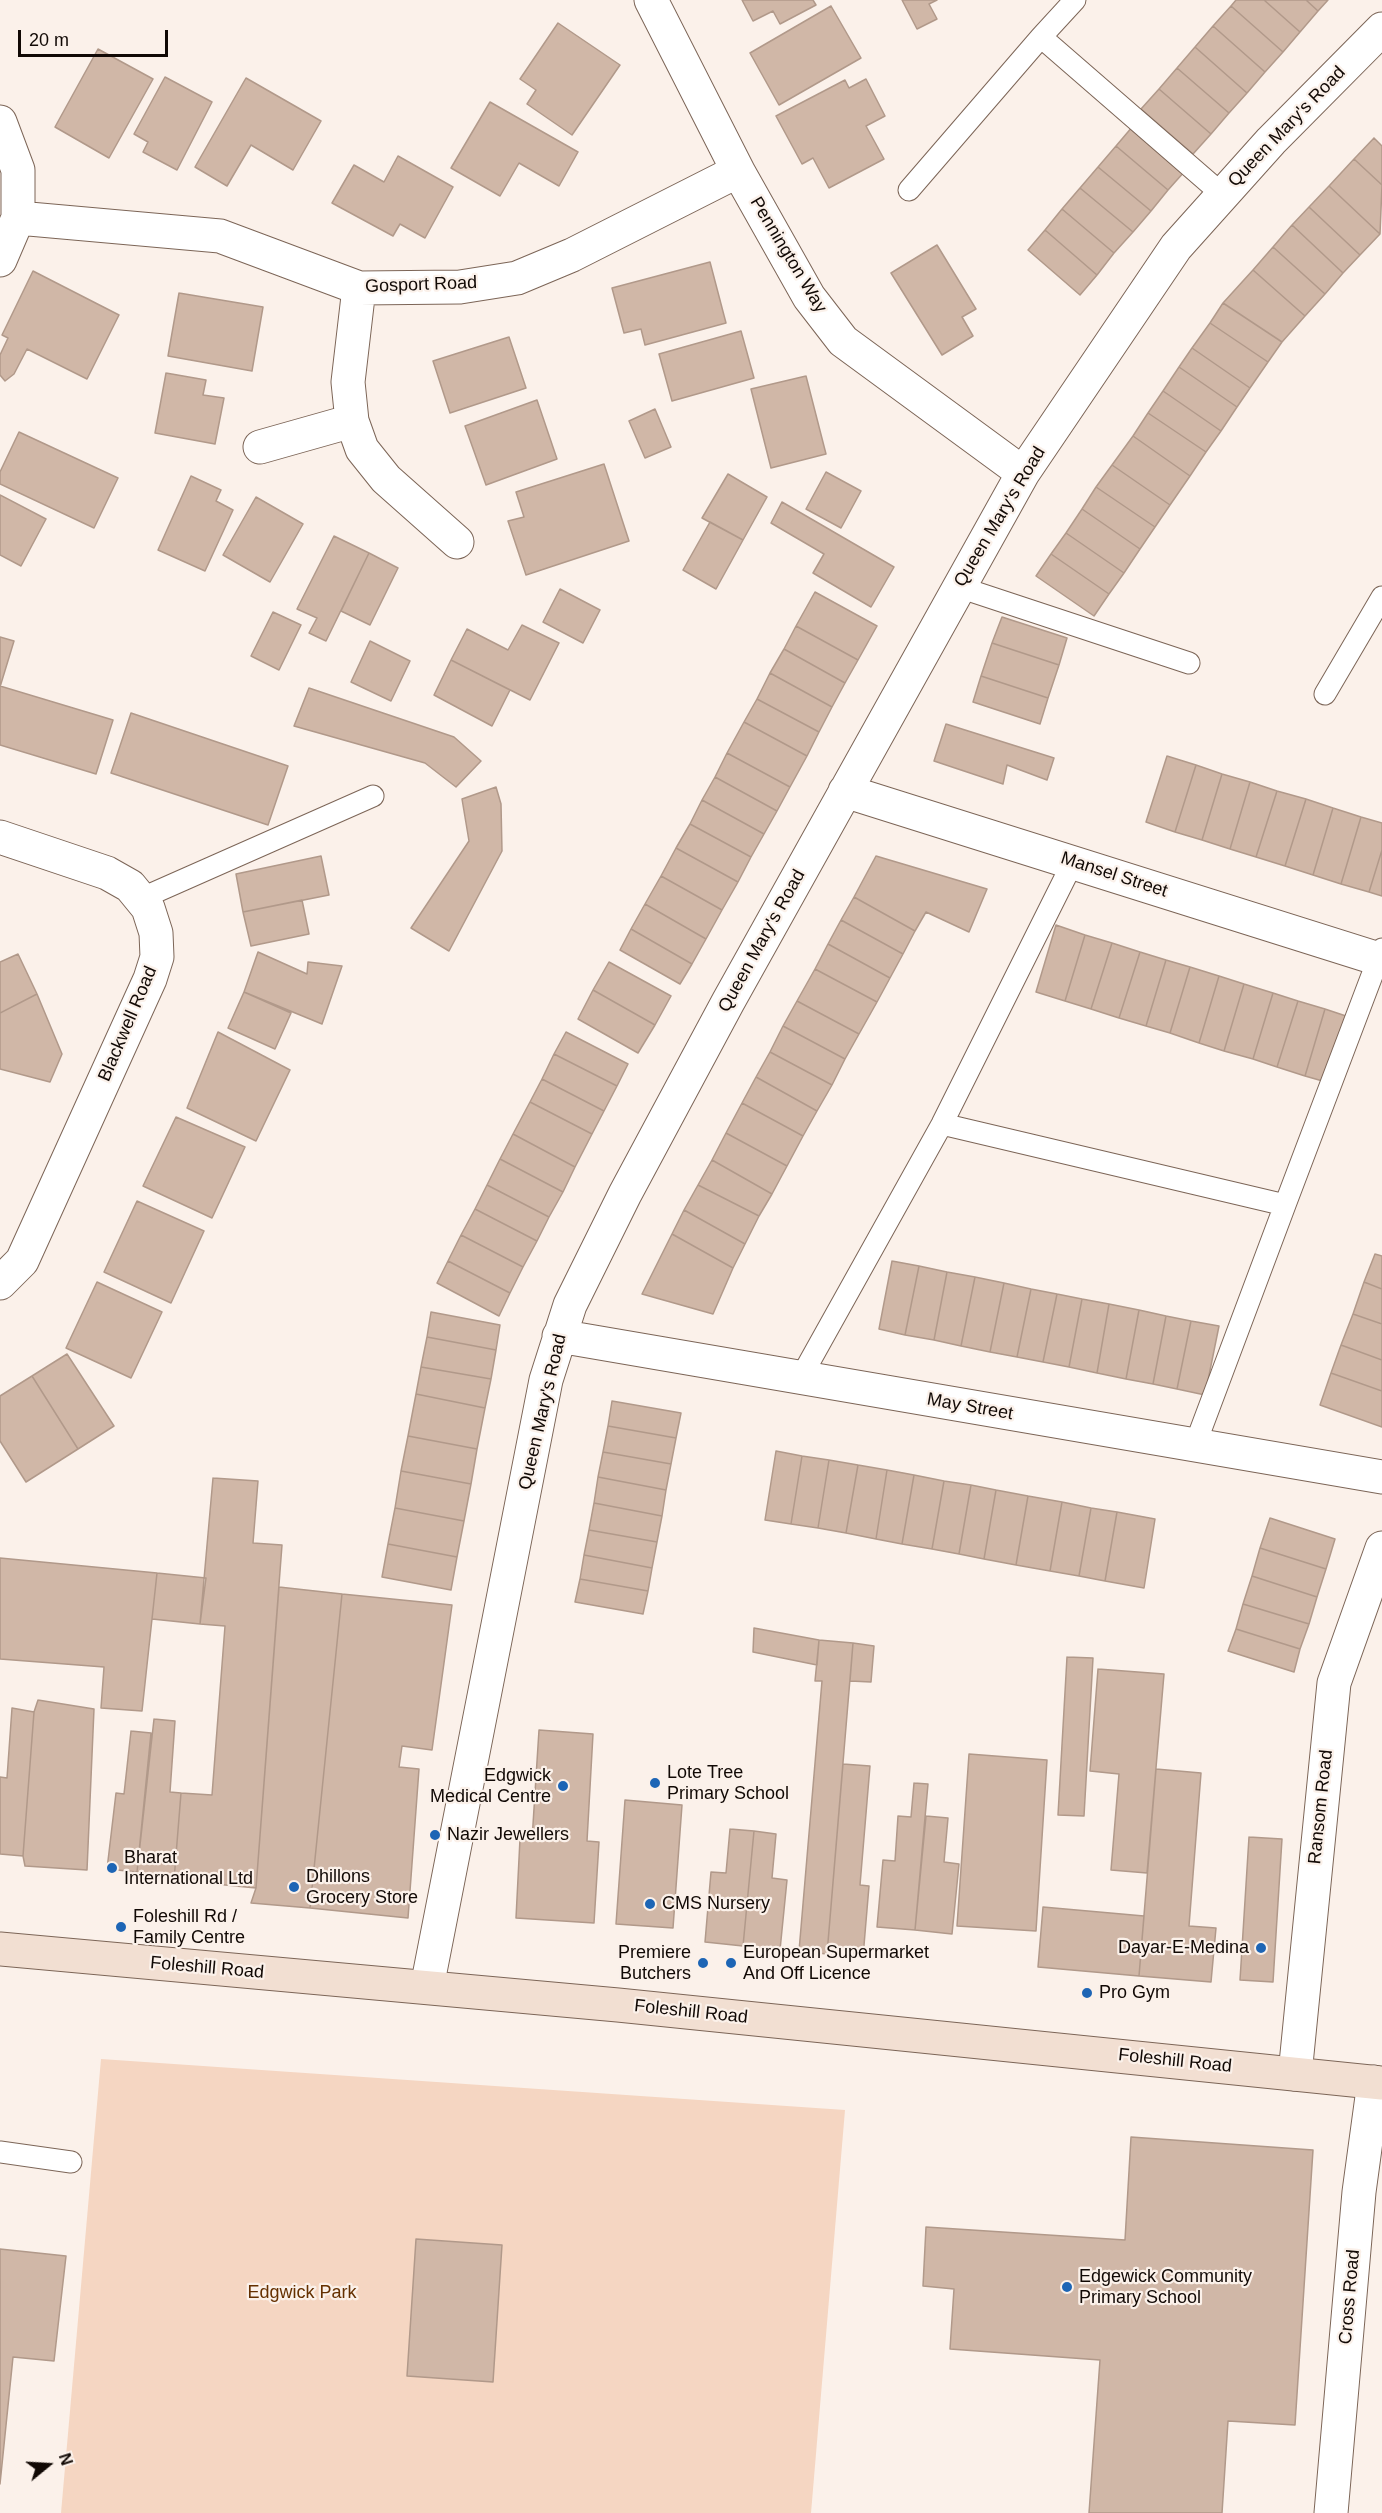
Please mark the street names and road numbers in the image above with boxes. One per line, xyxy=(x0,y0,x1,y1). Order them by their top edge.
street label: Queen Mary's Road xyxy=(1224,62,1350,192)
street label: Pennington Way xyxy=(745,193,831,317)
street label: Gosport Road xyxy=(365,272,477,298)
street label: Queen Mary's Road xyxy=(950,443,1050,591)
street label: Mansel Street xyxy=(1058,848,1170,902)
street label: Queen Mary's Road xyxy=(714,866,810,1016)
street label: Blackwell Road xyxy=(94,963,162,1085)
street label: Queen Mary's Road xyxy=(515,1332,571,1492)
street label: May Street xyxy=(925,1389,1015,1425)
street label: Ransom Road xyxy=(1304,1749,1338,1865)
street label: Foleshill Road xyxy=(149,1952,265,1984)
street label: Foleshill Road xyxy=(633,1995,749,2029)
street label: Foleshill Road xyxy=(1117,2044,1233,2078)
street label: Cross Road xyxy=(1335,2249,1365,2345)

